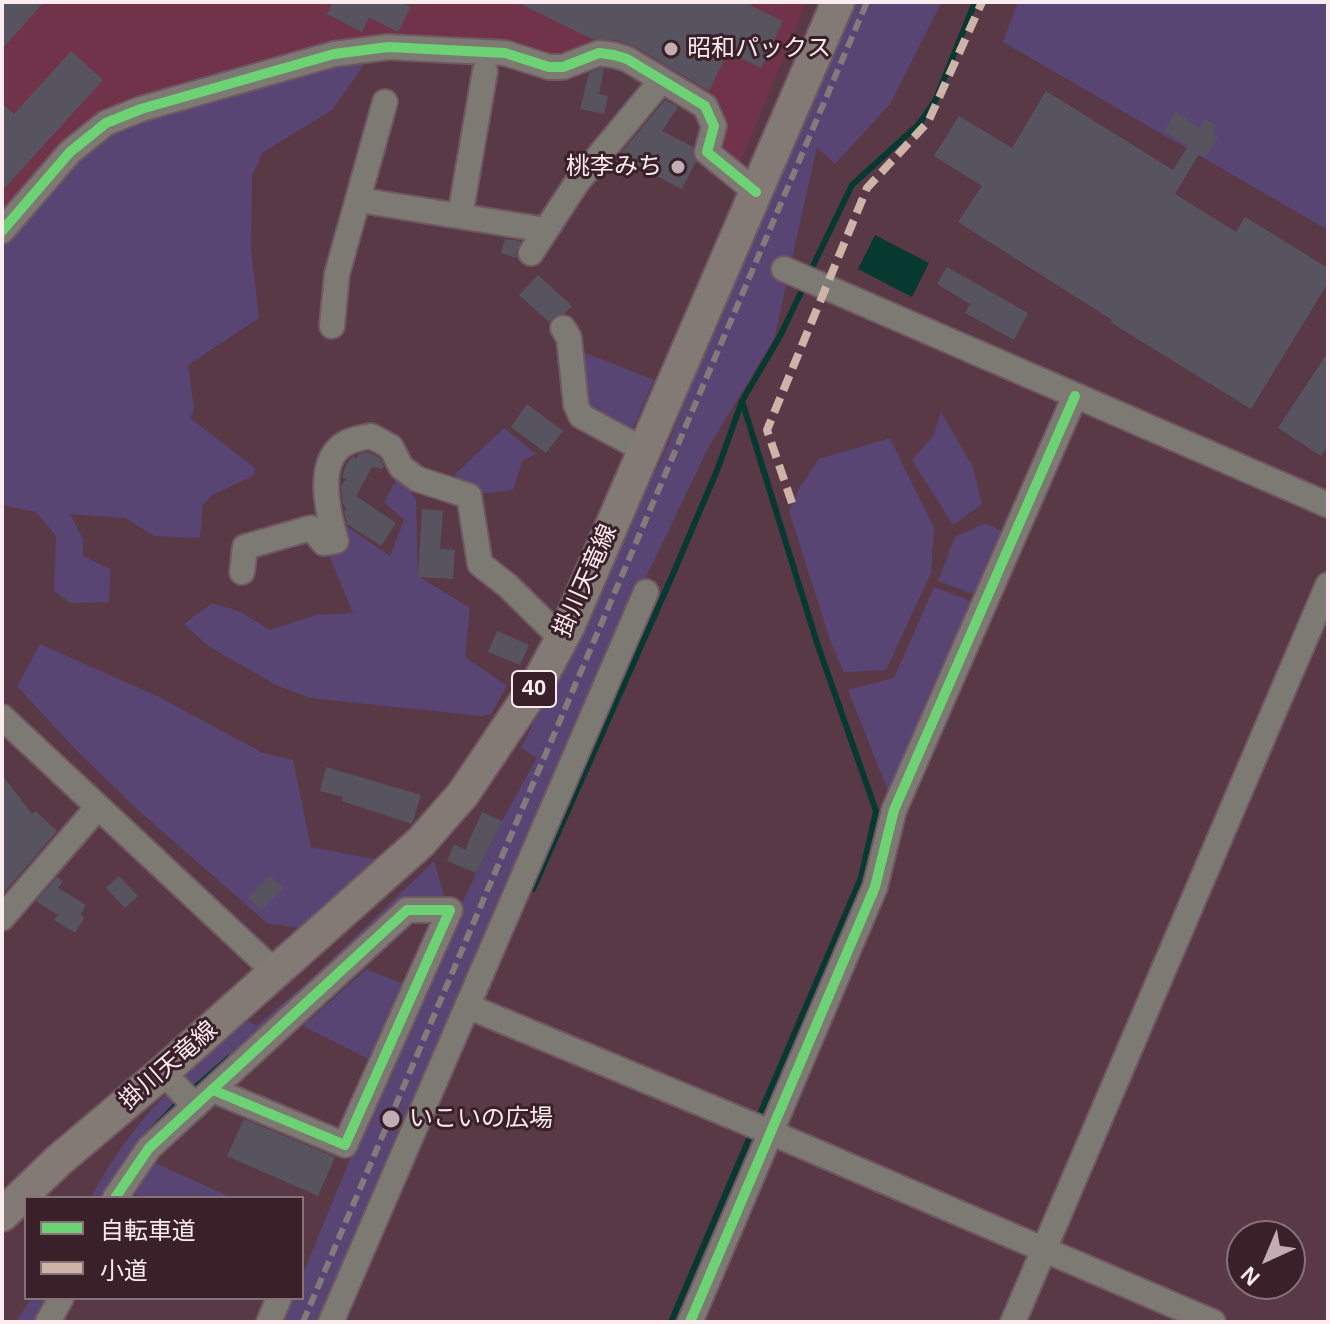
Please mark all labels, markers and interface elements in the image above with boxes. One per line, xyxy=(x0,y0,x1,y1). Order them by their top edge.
place label: 昭和パックス xyxy=(687,35,831,63)
marker: 昭和パックス xyxy=(662,40,680,58)
place label: 桃李みち xyxy=(566,153,662,181)
marker: 桃李みち xyxy=(669,158,687,176)
street label: 掛川天竜線 xyxy=(548,520,624,642)
road number: 40 xyxy=(512,671,556,707)
street label: 掛川天竜線 xyxy=(114,1016,224,1116)
place label: いこいの広場 xyxy=(409,1105,553,1133)
marker: いこいの広場 xyxy=(380,1108,402,1130)
legend xyxy=(24,1196,304,1300)
text: 自転車道 xyxy=(100,1217,196,1244)
north arrow xyxy=(1226,1220,1306,1300)
text: 小道 xyxy=(100,1257,148,1284)
text: N xyxy=(1236,1262,1265,1291)

